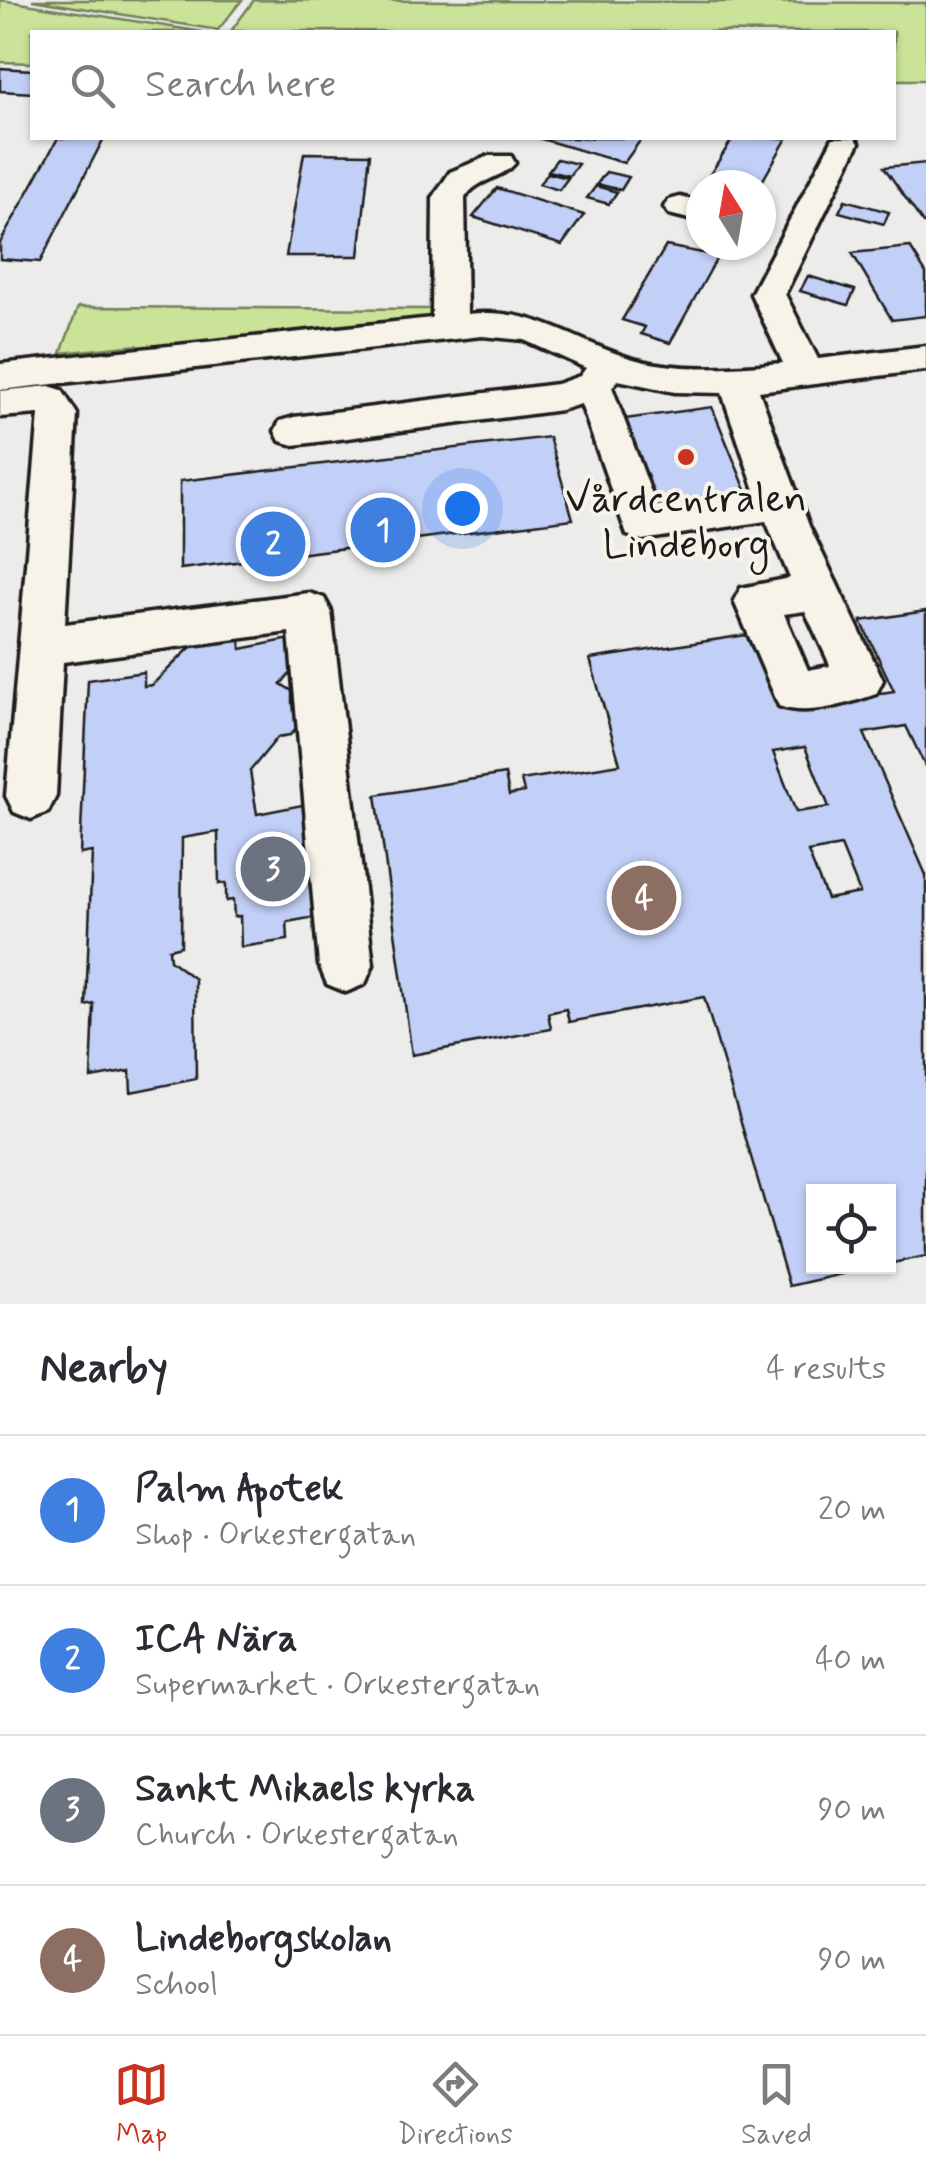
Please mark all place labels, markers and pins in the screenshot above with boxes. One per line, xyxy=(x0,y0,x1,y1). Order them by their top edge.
marker: Vårdcentralen Lindeborg xyxy=(675,446,697,468)
place label: Vårdcentralen Lindeborg xyxy=(565,474,807,575)
pin: 1 xyxy=(350,492,416,568)
pin: 2 xyxy=(240,506,306,582)
pin: 3 xyxy=(240,832,306,906)
pin: 4 xyxy=(612,860,676,936)

